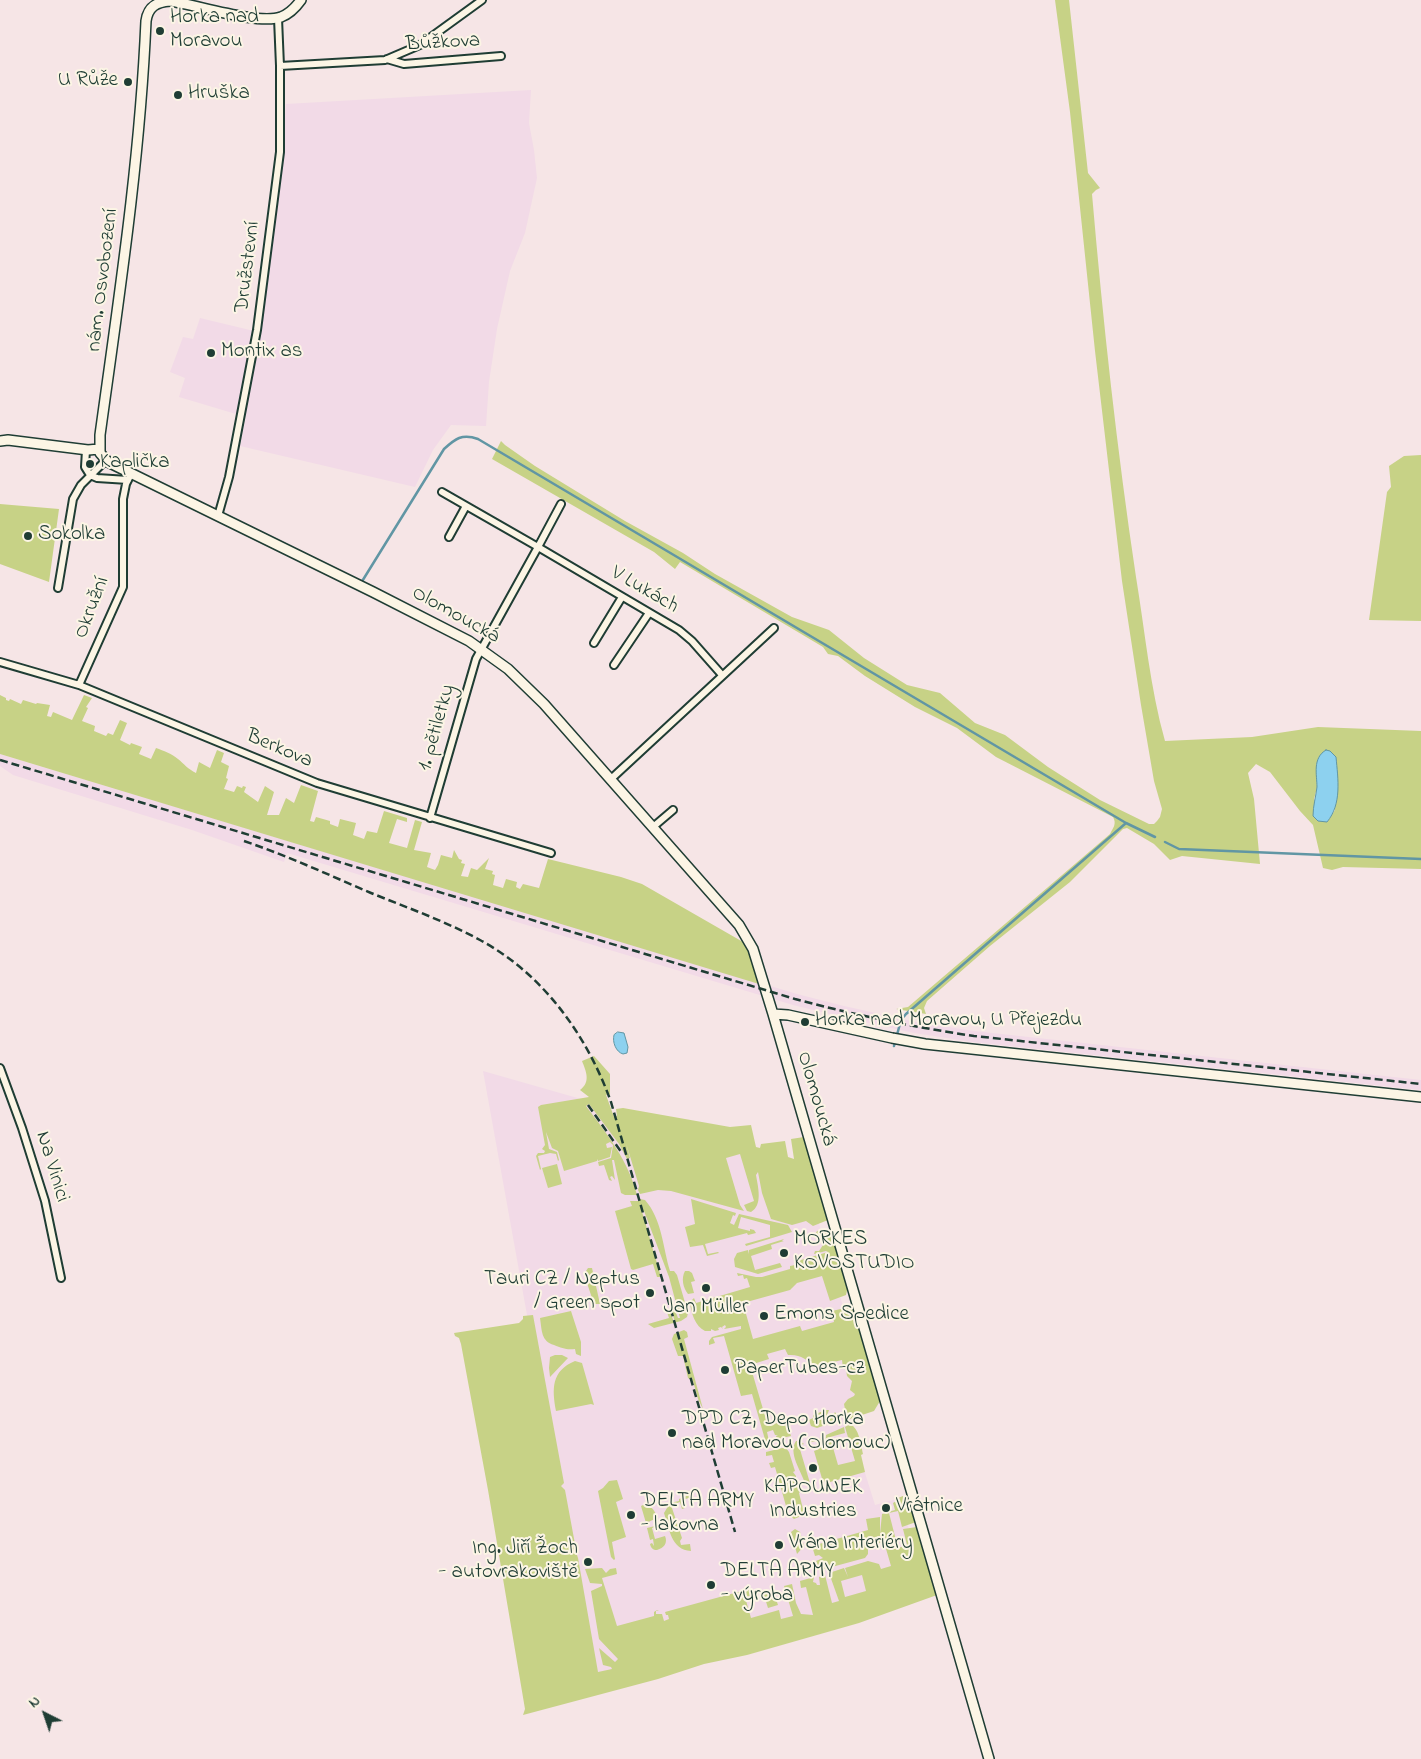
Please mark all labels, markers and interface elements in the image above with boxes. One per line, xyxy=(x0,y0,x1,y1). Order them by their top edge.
place label: Horka nad Moravou xyxy=(170,6,259,56)
marker: Horka nad Moravou xyxy=(154,25,166,37)
street label: Bůžkova xyxy=(405,29,481,59)
place label: U Růže xyxy=(58,69,118,95)
marker: U Růže xyxy=(122,76,134,88)
place label: Hruška xyxy=(188,82,250,108)
marker: Hruška xyxy=(172,89,184,101)
street label: nám. Osvobození xyxy=(83,207,125,353)
street label: Družstevní xyxy=(231,220,267,314)
place label: Montix as xyxy=(221,340,303,366)
marker: Montix as xyxy=(205,347,217,359)
place label: Kaplička xyxy=(100,451,169,477)
marker: Kaplička xyxy=(84,458,96,470)
place label: Sokolka xyxy=(38,523,105,549)
marker: Sokolka xyxy=(22,530,34,542)
street label: V Lukách xyxy=(606,562,682,620)
street label: Okružní xyxy=(70,573,116,643)
street label: Olomoucká xyxy=(407,582,503,650)
street label: 1. pětiletky xyxy=(414,682,462,774)
street label: Berkova xyxy=(242,725,316,775)
place label: Horka nad Moravou, U Přejezdu xyxy=(815,1009,1082,1035)
marker: Horka nad Moravou, U Přejezdu xyxy=(799,1016,811,1028)
street label: Olomoucká xyxy=(790,1049,840,1149)
street label: Na Vinici xyxy=(28,1129,74,1205)
place label: MORKES KOVOSTUDIO xyxy=(794,1228,915,1278)
marker: MORKES KOVOSTUDIO xyxy=(778,1247,790,1259)
place label: Tauri CZ / Neptus / Green spot xyxy=(484,1268,640,1318)
marker: Jan Müller xyxy=(700,1282,712,1294)
marker: Tauri CZ / Neptus / Green spot xyxy=(644,1287,656,1299)
place label: Jan Müller xyxy=(664,1296,748,1322)
place label: Emons Spedice xyxy=(774,1303,909,1329)
marker: Emons Spedice xyxy=(758,1310,770,1322)
place label: PaperTubes-cz xyxy=(735,1357,864,1383)
marker: PaperTubes-cz xyxy=(719,1364,731,1376)
place label: DPD CZ, Depo Horka nad Moravou (Olomouc) xyxy=(682,1408,890,1458)
marker: DPD CZ, Depo Horka nad Moravou (Olomouc) xyxy=(666,1427,678,1439)
marker: KAPOUNEK Industries xyxy=(807,1462,819,1474)
place label: KAPOUNEK Industries xyxy=(764,1476,862,1526)
place label: DELTA ARMY - lakovna xyxy=(641,1490,754,1540)
place label: Vrátnice xyxy=(896,1495,963,1521)
marker: Vrátnice xyxy=(880,1502,892,1514)
marker: DELTA ARMY - lakovna xyxy=(625,1509,637,1521)
place label: Vrána Interiéry xyxy=(789,1532,913,1558)
place label: Ing. Jiří Žoch - autovrakoviště xyxy=(438,1537,578,1587)
marker: Vrána Interiéry xyxy=(773,1539,785,1551)
marker: Ing. Jiří Žoch - autovrakoviště xyxy=(582,1556,594,1568)
place label: DELTA ARMY - výroba xyxy=(721,1560,834,1610)
marker: DELTA ARMY - výroba xyxy=(705,1579,717,1591)
north arrow xyxy=(20,1689,70,1739)
text: N xyxy=(24,1691,45,1713)

